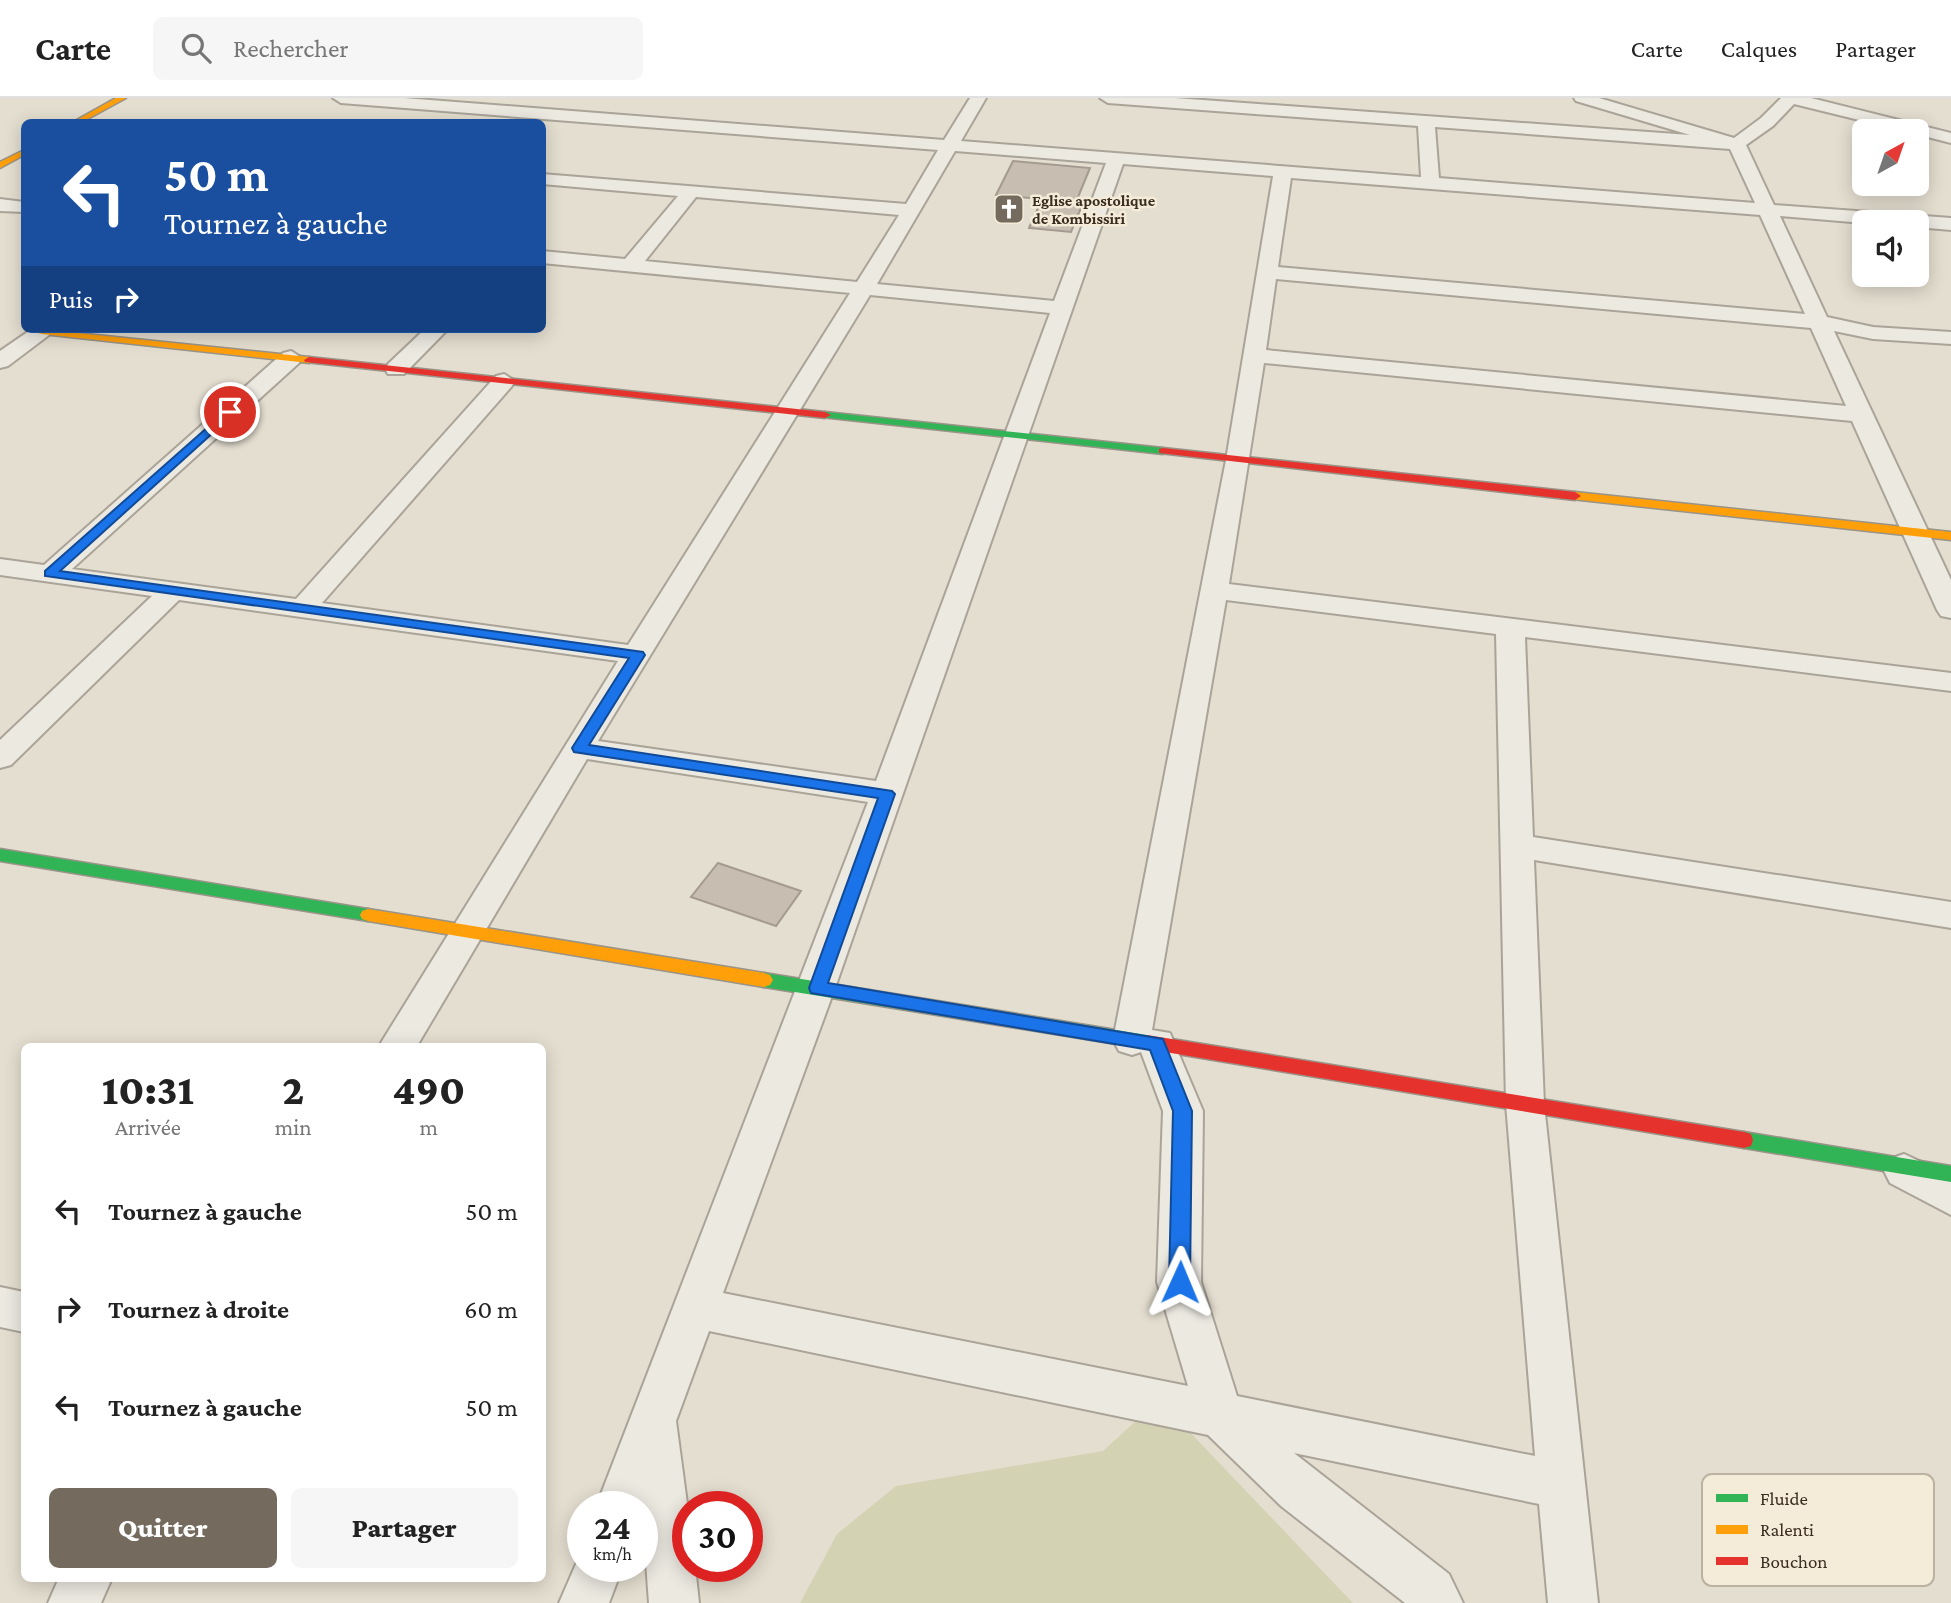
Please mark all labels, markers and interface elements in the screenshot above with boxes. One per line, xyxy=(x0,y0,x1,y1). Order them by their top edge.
search box xyxy=(153,17,643,80)
icon: search xyxy=(177,29,215,67)
text: Carte xyxy=(35,30,111,67)
text: Rechercher xyxy=(233,34,349,63)
text: Carte xyxy=(1631,35,1683,62)
text: Calques xyxy=(1721,35,1797,62)
text: Partager xyxy=(1835,35,1916,62)
north arrow xyxy=(1852,119,1928,196)
map controls xyxy=(1852,119,1929,287)
icon: left xyxy=(49,147,140,238)
text: 50 m xyxy=(164,147,269,202)
church icon: Eglise apostolique de Kombissiri xyxy=(992,192,1026,226)
place label: Eglise apostolique de Kombissiri xyxy=(1032,192,1156,227)
text: Tournez à gauche xyxy=(164,205,387,241)
button: sound xyxy=(1852,210,1929,287)
icon: right xyxy=(107,280,145,318)
text: Puis xyxy=(49,285,93,314)
pin xyxy=(200,382,260,442)
icon: arrive xyxy=(211,393,249,431)
text: 10:31 xyxy=(102,1066,194,1113)
text: 2 xyxy=(282,1066,304,1113)
text: 490 xyxy=(392,1066,465,1113)
text: Arrivée xyxy=(115,1114,181,1140)
text: min xyxy=(275,1114,312,1140)
text: m xyxy=(420,1114,438,1140)
icon: left xyxy=(49,1192,87,1230)
text: Tournez à gauche xyxy=(108,1197,302,1226)
text: 50 m xyxy=(465,1197,518,1226)
position arrow xyxy=(1143,1245,1217,1319)
icon: right xyxy=(49,1290,87,1328)
text: Tournez à droite xyxy=(108,1295,289,1324)
text: 60 m xyxy=(464,1295,518,1324)
icon: left xyxy=(49,1388,87,1426)
text: Tournez à gauche xyxy=(108,1393,302,1422)
text: 50 m xyxy=(465,1393,518,1422)
legend xyxy=(1702,1474,1934,1586)
button: Quitter xyxy=(49,1488,277,1568)
button: Partager xyxy=(291,1488,518,1568)
text: Fluide xyxy=(1760,1488,1808,1509)
speed limit sign: 30 xyxy=(672,1491,763,1582)
text: 24 xyxy=(594,1508,631,1547)
text: Ralenti xyxy=(1760,1519,1814,1540)
text: km/h xyxy=(593,1544,632,1564)
text: Bouchon xyxy=(1760,1551,1828,1572)

